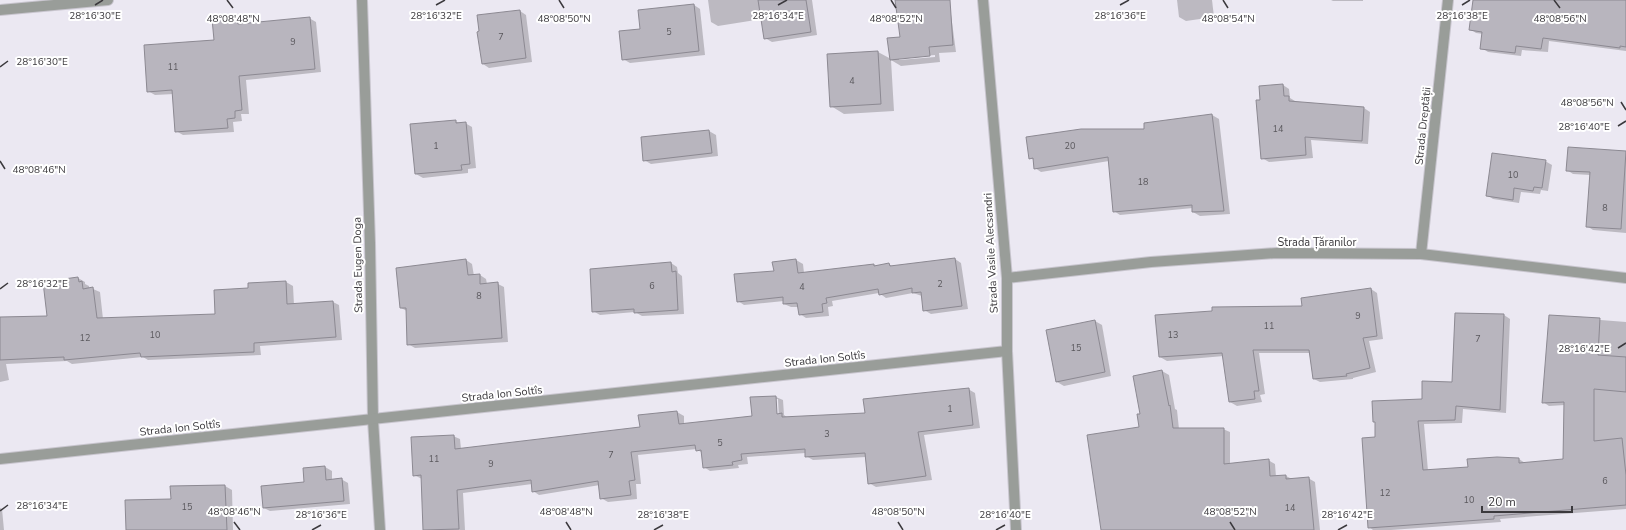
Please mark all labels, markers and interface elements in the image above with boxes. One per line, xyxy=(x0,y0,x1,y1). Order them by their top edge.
text: 28°16'30"E xyxy=(69,9,121,23)
text: 28°16'32"E xyxy=(410,9,462,23)
text: 28°16'34"E xyxy=(752,9,804,23)
text: 28°16'36"E xyxy=(1094,9,1146,23)
text: 28°16'38"E xyxy=(1436,9,1488,23)
text: 48°08'48"N xyxy=(206,12,260,26)
text: 48°08'50"N xyxy=(537,12,591,26)
text: 48°08'52"N xyxy=(869,12,923,26)
text: 48°08'54"N xyxy=(1201,12,1255,26)
text: 48°08'56"N xyxy=(1533,12,1587,26)
house number: 5 xyxy=(666,26,672,38)
house number: 7 xyxy=(498,31,504,43)
house number: 9 xyxy=(290,36,296,48)
text: 28°16'30"E xyxy=(16,55,68,69)
house number: 11 xyxy=(168,61,178,73)
house number: 4 xyxy=(849,75,855,87)
street label: Strada Dreptății xyxy=(1411,86,1435,166)
text: 48°08'56"N xyxy=(1560,96,1614,110)
text: 28°16'40"E xyxy=(1558,120,1610,134)
house number: 14 xyxy=(1273,123,1284,135)
house number: 1 xyxy=(433,140,439,152)
house number: 20 xyxy=(1065,140,1075,152)
text: 48°08'46"N xyxy=(12,163,66,177)
house number: 10 xyxy=(1508,169,1518,181)
house number: 18 xyxy=(1138,176,1148,188)
street label: Strada Vasile Alecsandri xyxy=(980,193,1002,313)
house number: 8 xyxy=(1602,202,1608,214)
street label: Strada Eugen Doga xyxy=(350,217,366,313)
street label: Strada Țăranilor xyxy=(1278,235,1356,250)
text: 28°16'32"E xyxy=(16,277,68,291)
house number: 2 xyxy=(937,278,943,290)
house number: 6 xyxy=(649,280,655,292)
house number: 4 xyxy=(799,281,805,293)
house number: 8 xyxy=(476,290,482,302)
house number: 9 xyxy=(1355,310,1361,322)
house number: 11 xyxy=(1264,320,1274,332)
house number: 10 xyxy=(150,329,160,341)
house number: 13 xyxy=(1168,329,1178,341)
house number: 12 xyxy=(80,332,90,344)
house number: 7 xyxy=(1475,333,1481,345)
house number: 15 xyxy=(1071,342,1081,354)
text: 28°16'42"E xyxy=(1558,342,1610,356)
street label: Strada Ion Soltîs xyxy=(784,347,866,371)
street label: Strada Ion Soltîs xyxy=(461,382,543,406)
house number: 1 xyxy=(947,403,953,415)
street label: Strada Ion Soltîs xyxy=(139,416,221,440)
house number: 3 xyxy=(824,428,830,440)
house number: 5 xyxy=(717,437,723,449)
house number: 7 xyxy=(608,449,614,461)
house number: 11 xyxy=(429,453,439,465)
house number: 9 xyxy=(488,458,494,470)
house number: 6 xyxy=(1602,475,1608,487)
house number: 12 xyxy=(1380,487,1390,499)
scale bar xyxy=(1482,488,1572,514)
house number: 10 xyxy=(1464,494,1474,506)
text: 20 m xyxy=(1488,494,1516,510)
text: 28°16'34"E xyxy=(16,499,68,513)
house number: 15 xyxy=(182,501,192,513)
house number: 14 xyxy=(1285,502,1296,514)
text: 48°08'46"N xyxy=(207,505,261,519)
text: 48°08'48"N xyxy=(539,505,593,519)
text: 48°08'50"N xyxy=(871,505,925,519)
text: 48°08'52"N xyxy=(1203,505,1257,519)
text: 28°16'36"E xyxy=(295,508,347,522)
text: 28°16'38"E xyxy=(637,508,689,522)
text: 28°16'40"E xyxy=(979,508,1031,522)
text: 28°16'42"E xyxy=(1321,508,1373,522)

